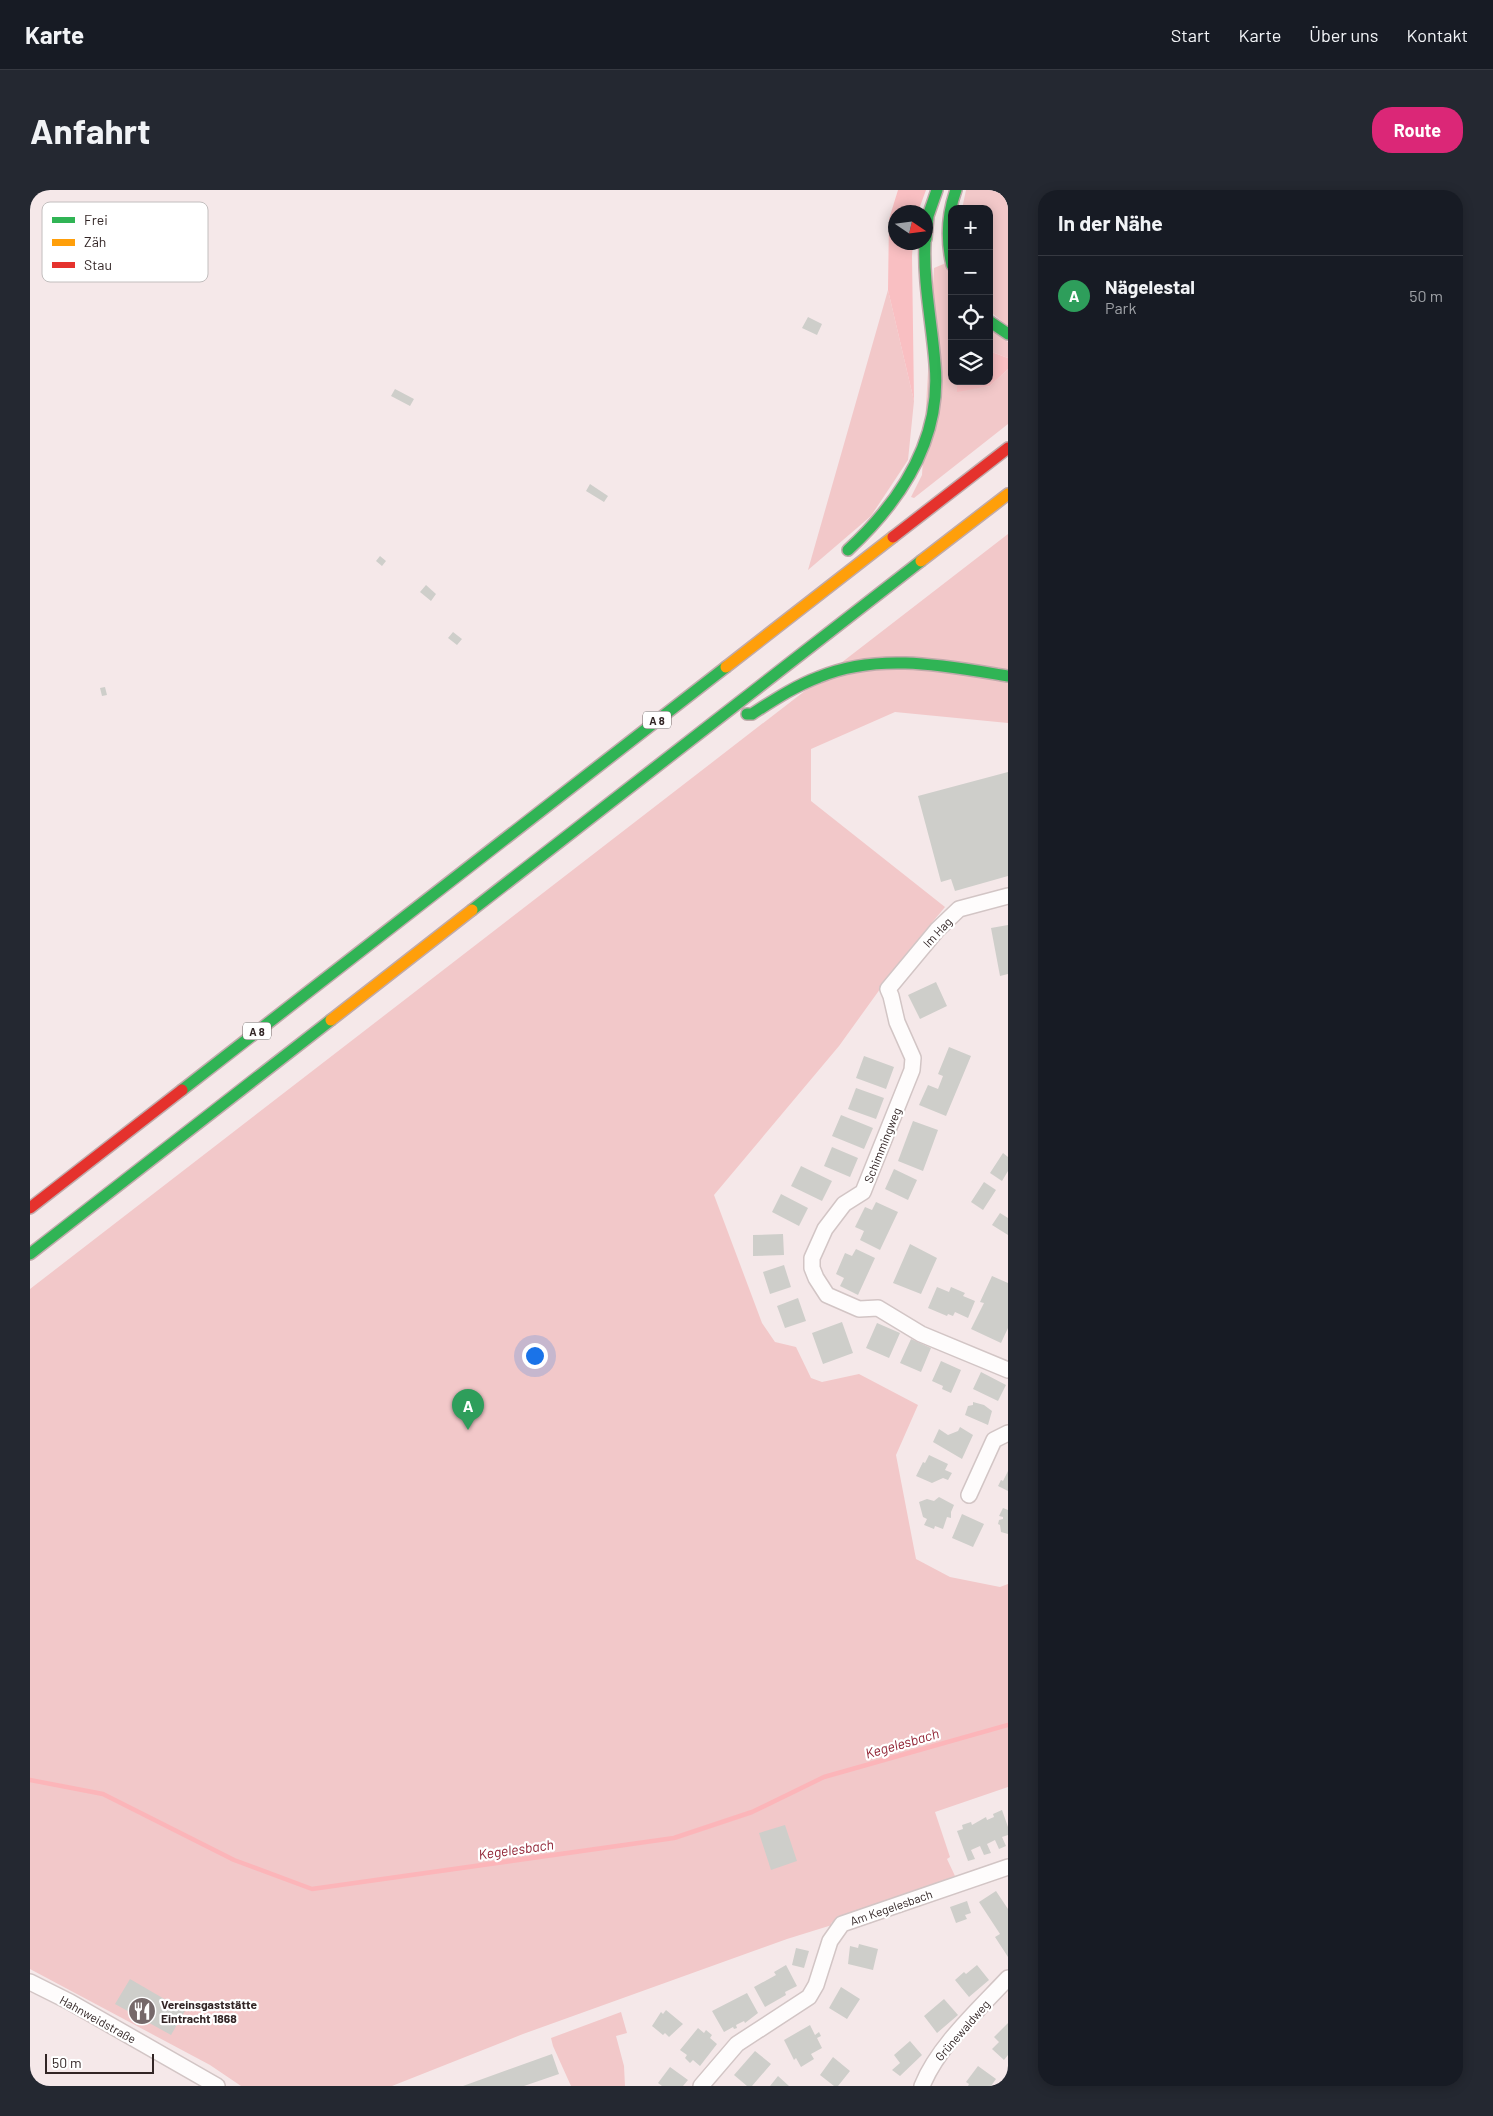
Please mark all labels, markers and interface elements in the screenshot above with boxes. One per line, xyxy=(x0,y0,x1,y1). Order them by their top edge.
text: Karte xyxy=(25,20,84,49)
text: Start xyxy=(1171,24,1210,46)
text: Karte xyxy=(1238,24,1281,46)
text: Über uns xyxy=(1309,24,1378,46)
text: Kontakt xyxy=(1406,24,1468,46)
button: Route xyxy=(1372,107,1463,153)
text: Anfahrt xyxy=(30,109,150,151)
legend xyxy=(42,202,208,282)
north arrow xyxy=(888,205,933,250)
map controls xyxy=(948,205,993,385)
button: + xyxy=(948,205,993,250)
text: In der Nähe xyxy=(1058,210,1163,235)
text: Frei xyxy=(84,211,108,228)
text: Zäh xyxy=(84,233,106,250)
button: − xyxy=(948,250,993,295)
text: Stau xyxy=(84,256,112,273)
text: Nägelestal xyxy=(1105,275,1195,298)
text: A xyxy=(1069,286,1079,305)
text: 50 m xyxy=(1409,286,1443,305)
button: locate xyxy=(948,295,993,340)
text: Park xyxy=(1105,298,1136,317)
button: layers xyxy=(948,340,993,385)
road number: A 8 xyxy=(643,712,671,728)
street label: Im Hag xyxy=(920,914,954,950)
road number: A 8 xyxy=(243,1022,271,1039)
street label: Schimmingweg xyxy=(861,1105,903,1185)
your location xyxy=(522,1343,548,1369)
pin: A xyxy=(452,1389,484,1430)
water label: Kegelesbach xyxy=(863,1724,941,1762)
water label: Kegelesbach xyxy=(477,1835,555,1863)
street label: Am Kegelesbach xyxy=(848,1886,934,1928)
street label: Hahnweidstraße xyxy=(57,1992,139,2046)
restaurant icon: Vereinsgaststätte Eintracht 1868 xyxy=(127,1996,157,2026)
place label: Vereinsgaststätte Eintracht 1868 xyxy=(161,1997,257,2025)
street label: Grünewaldweg xyxy=(932,1997,992,2063)
scale bar xyxy=(45,2051,154,2074)
text: 50 m xyxy=(52,2054,81,2071)

